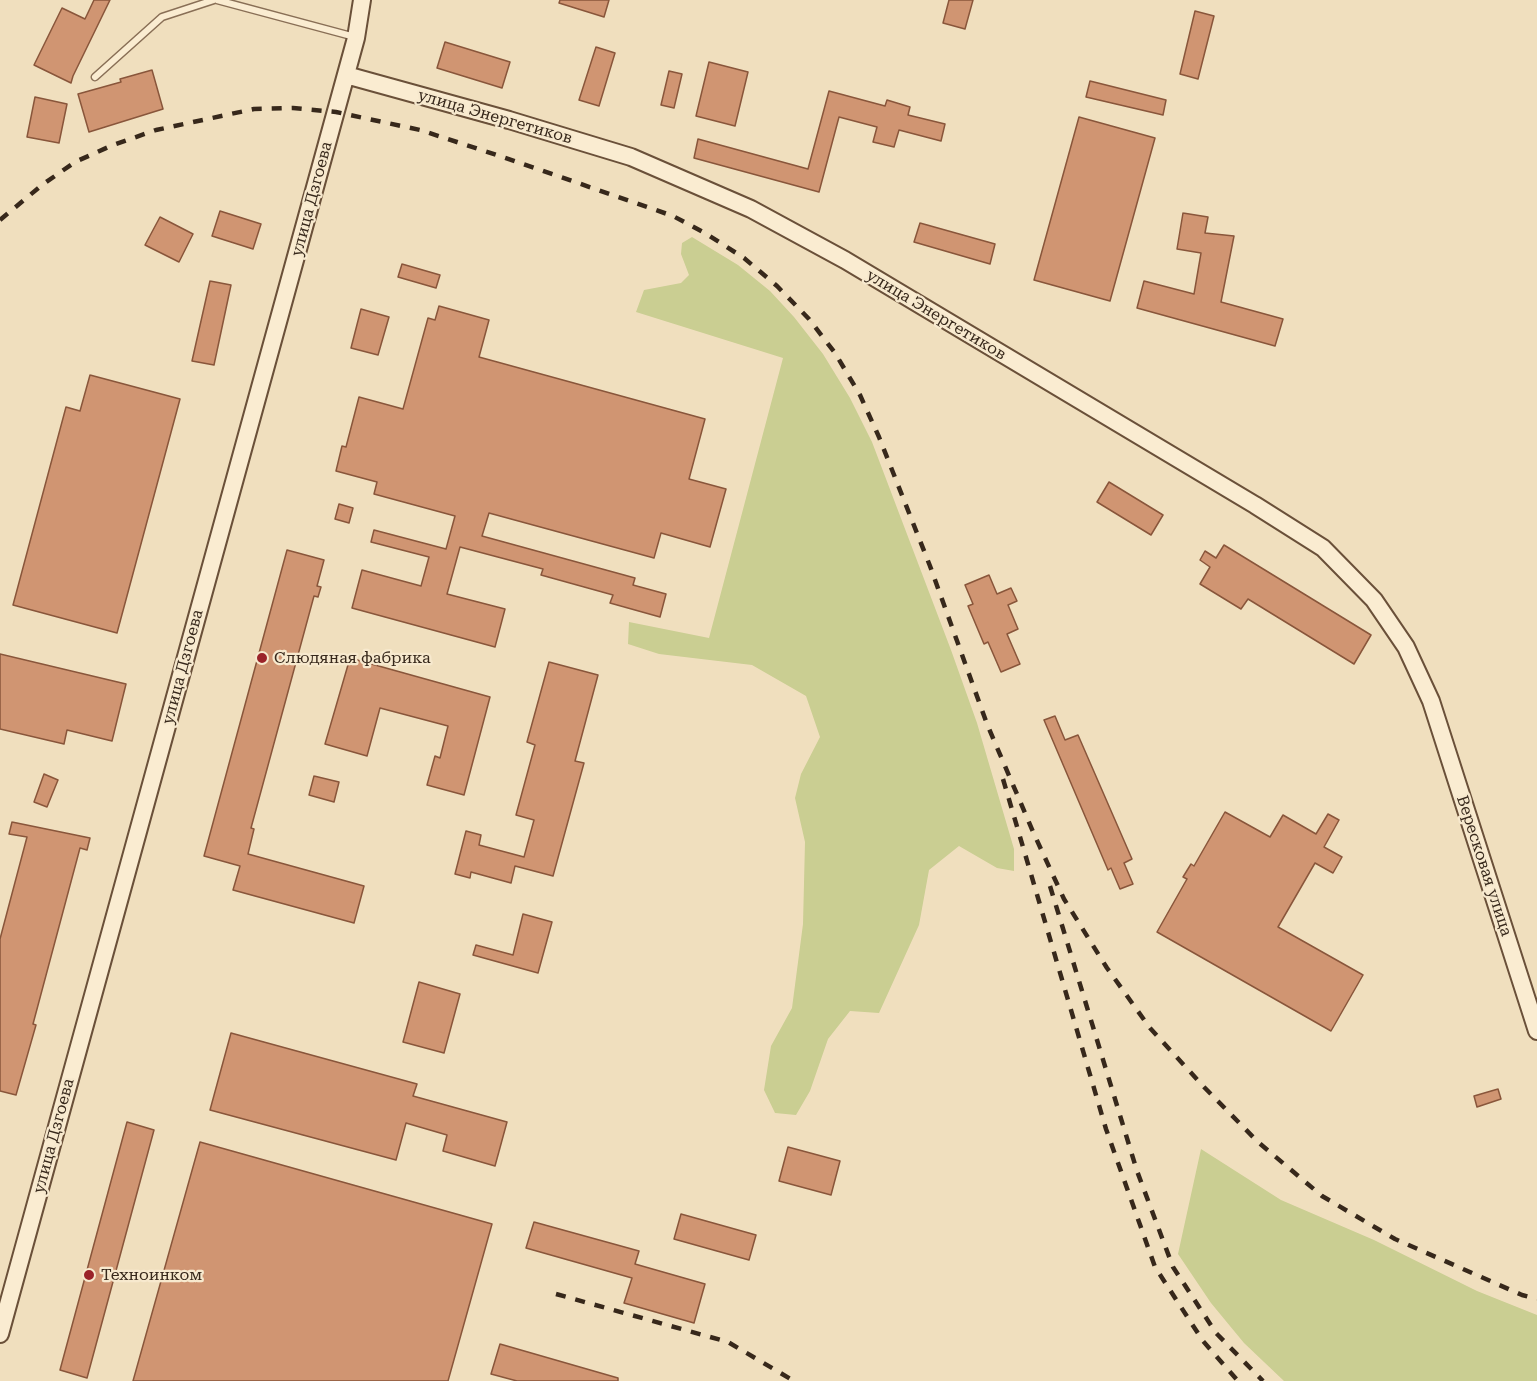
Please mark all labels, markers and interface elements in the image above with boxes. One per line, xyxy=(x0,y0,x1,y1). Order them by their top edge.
street label: улица Энергетиков xyxy=(416,86,574,148)
street label: улица Дзгоева xyxy=(287,139,337,259)
street label: улица Энергетиков xyxy=(863,266,1009,364)
street label: улица Дзгоева xyxy=(158,607,208,727)
place label: Слюдяная фабрика xyxy=(274,648,431,668)
marker: Слюдяная фабрика xyxy=(255,651,269,665)
street label: Вересковая улица xyxy=(1452,793,1516,939)
street label: улица Дзгоева xyxy=(29,1076,79,1196)
place label: Техноинком xyxy=(101,1265,202,1285)
marker: Техноинком xyxy=(82,1268,96,1282)

